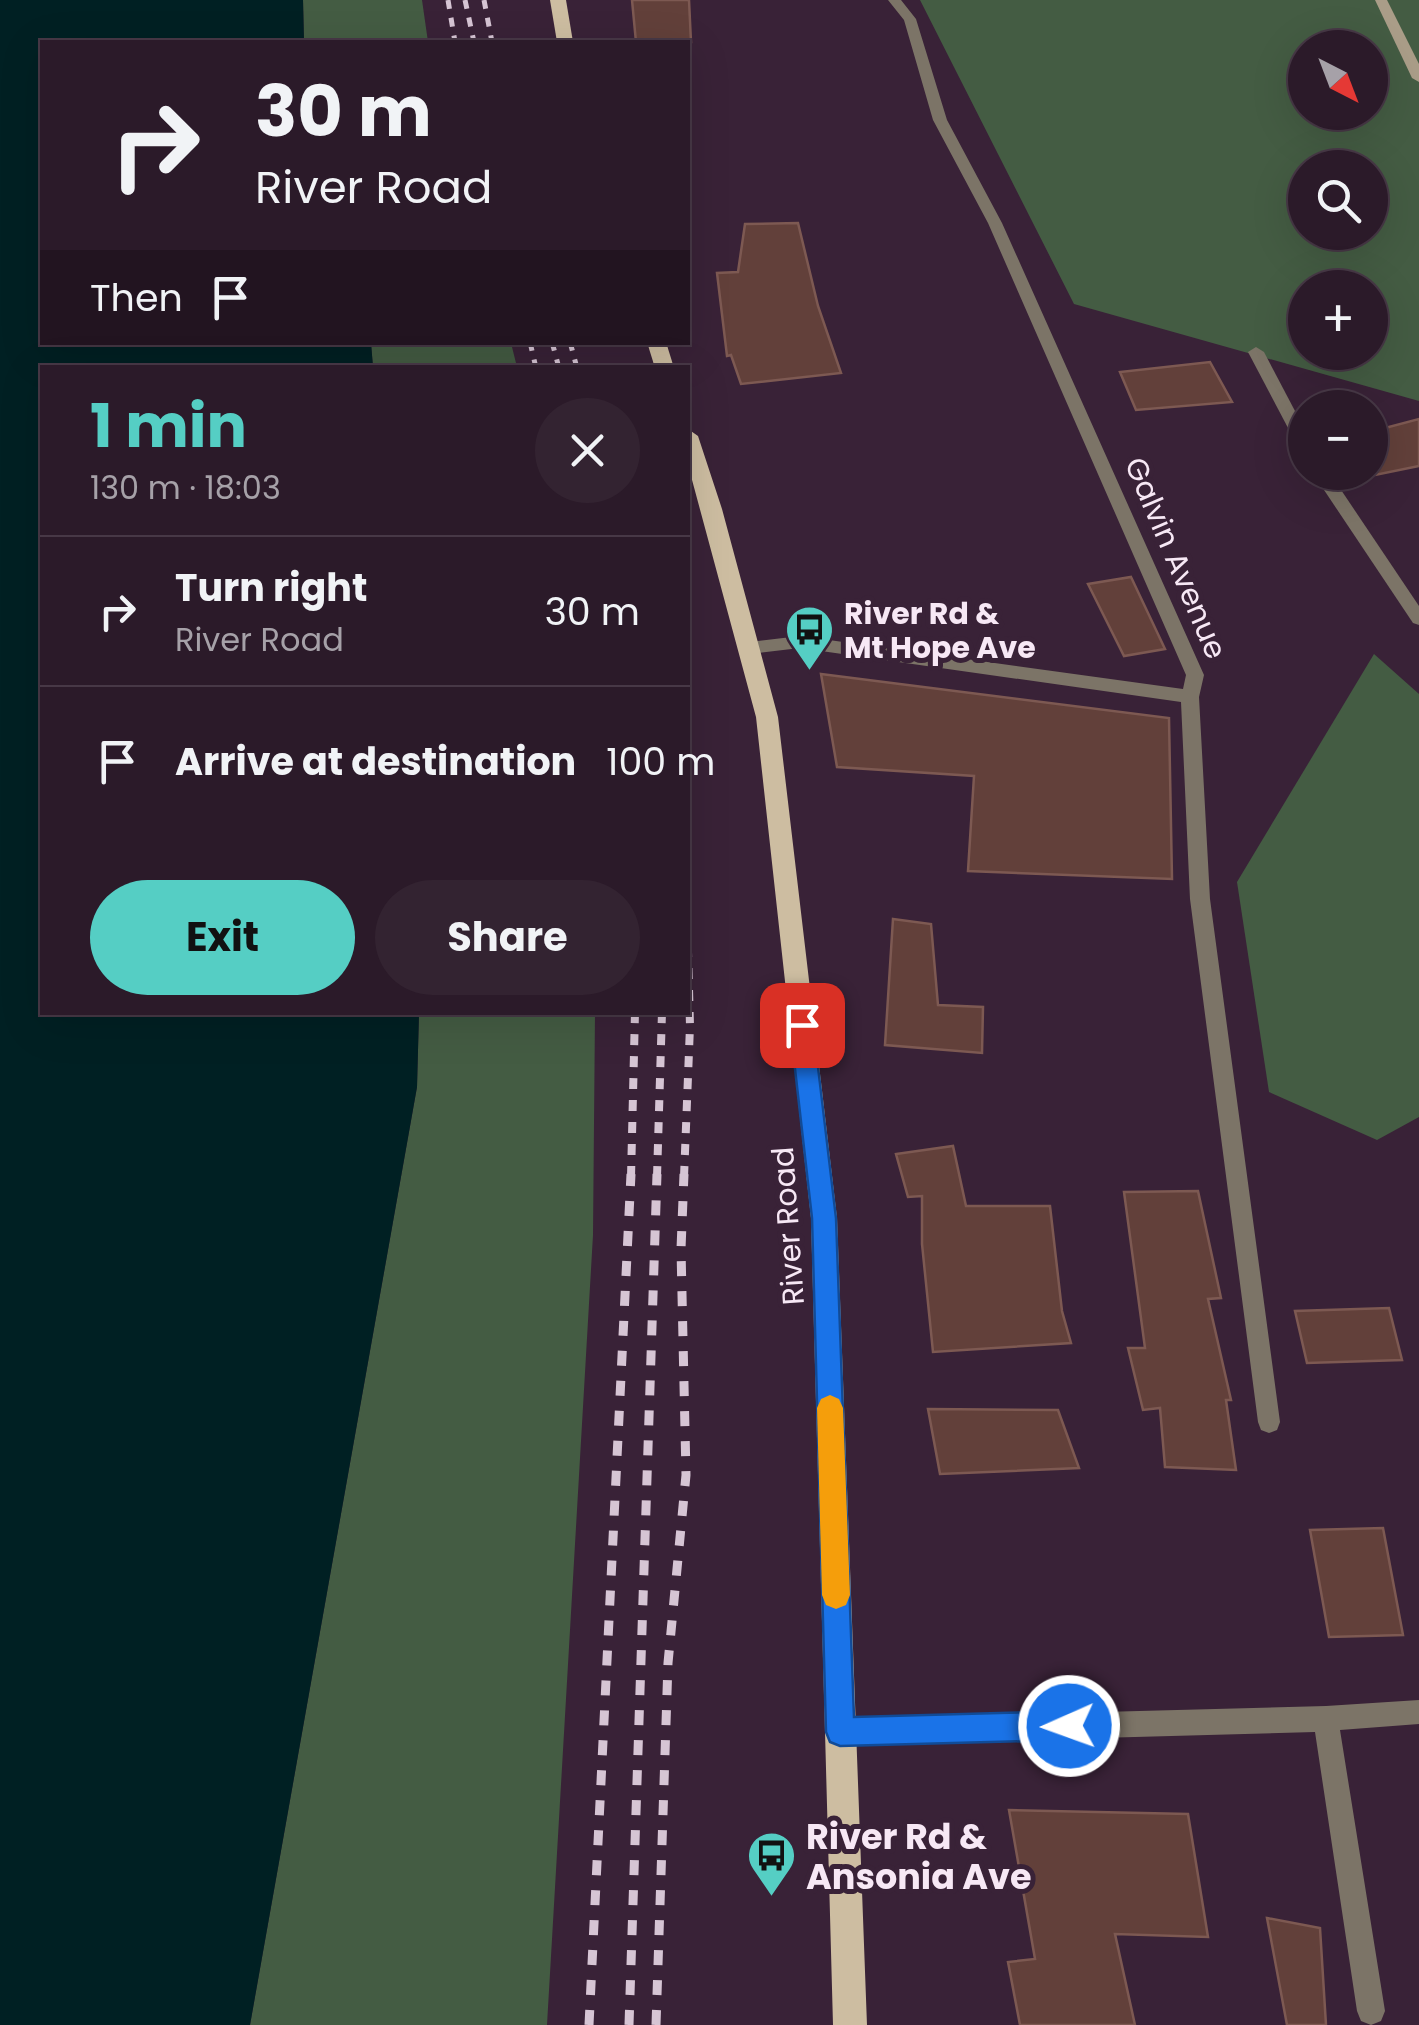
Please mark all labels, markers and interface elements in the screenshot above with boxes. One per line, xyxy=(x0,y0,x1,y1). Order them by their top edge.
north arrow xyxy=(1288,30,1388,130)
map controls xyxy=(1288,30,1388,490)
text: 30 m xyxy=(255,62,432,161)
icon: right xyxy=(90,80,220,210)
button: search xyxy=(1288,150,1388,250)
text: River Road xyxy=(255,156,492,219)
icon: arrive xyxy=(203,270,258,325)
button: + xyxy=(1288,270,1388,370)
text: Then xyxy=(90,271,183,324)
text: 1 min xyxy=(90,384,247,468)
button: − xyxy=(1288,390,1388,490)
button: close xyxy=(535,398,640,503)
street label: Galvin Avenue xyxy=(1114,451,1238,665)
text: 130 m · 18:03 xyxy=(90,465,281,510)
text: Turn right xyxy=(175,561,367,614)
icon: right xyxy=(90,584,145,639)
text: 30 m xyxy=(544,585,640,638)
place label: River Rd & Mt Hope Ave xyxy=(844,592,1036,669)
bus stop icon: River Rd & Mt Hope Ave xyxy=(783,604,835,672)
text: River Road xyxy=(175,617,344,662)
icon: arrive xyxy=(90,734,145,789)
text: Arrive at destination xyxy=(175,735,576,788)
text: 100 m xyxy=(606,735,715,788)
button: Exit xyxy=(90,880,355,995)
button: Share xyxy=(375,880,640,995)
pin xyxy=(760,983,845,1068)
icon: arrive xyxy=(775,998,830,1053)
street label: River Road xyxy=(761,1146,815,1306)
position arrow xyxy=(1017,1674,1121,1778)
place label: River Rd & Ansonia Ave xyxy=(806,1812,1032,1901)
bus stop icon: River Rd & Ansonia Ave xyxy=(745,1830,797,1898)

